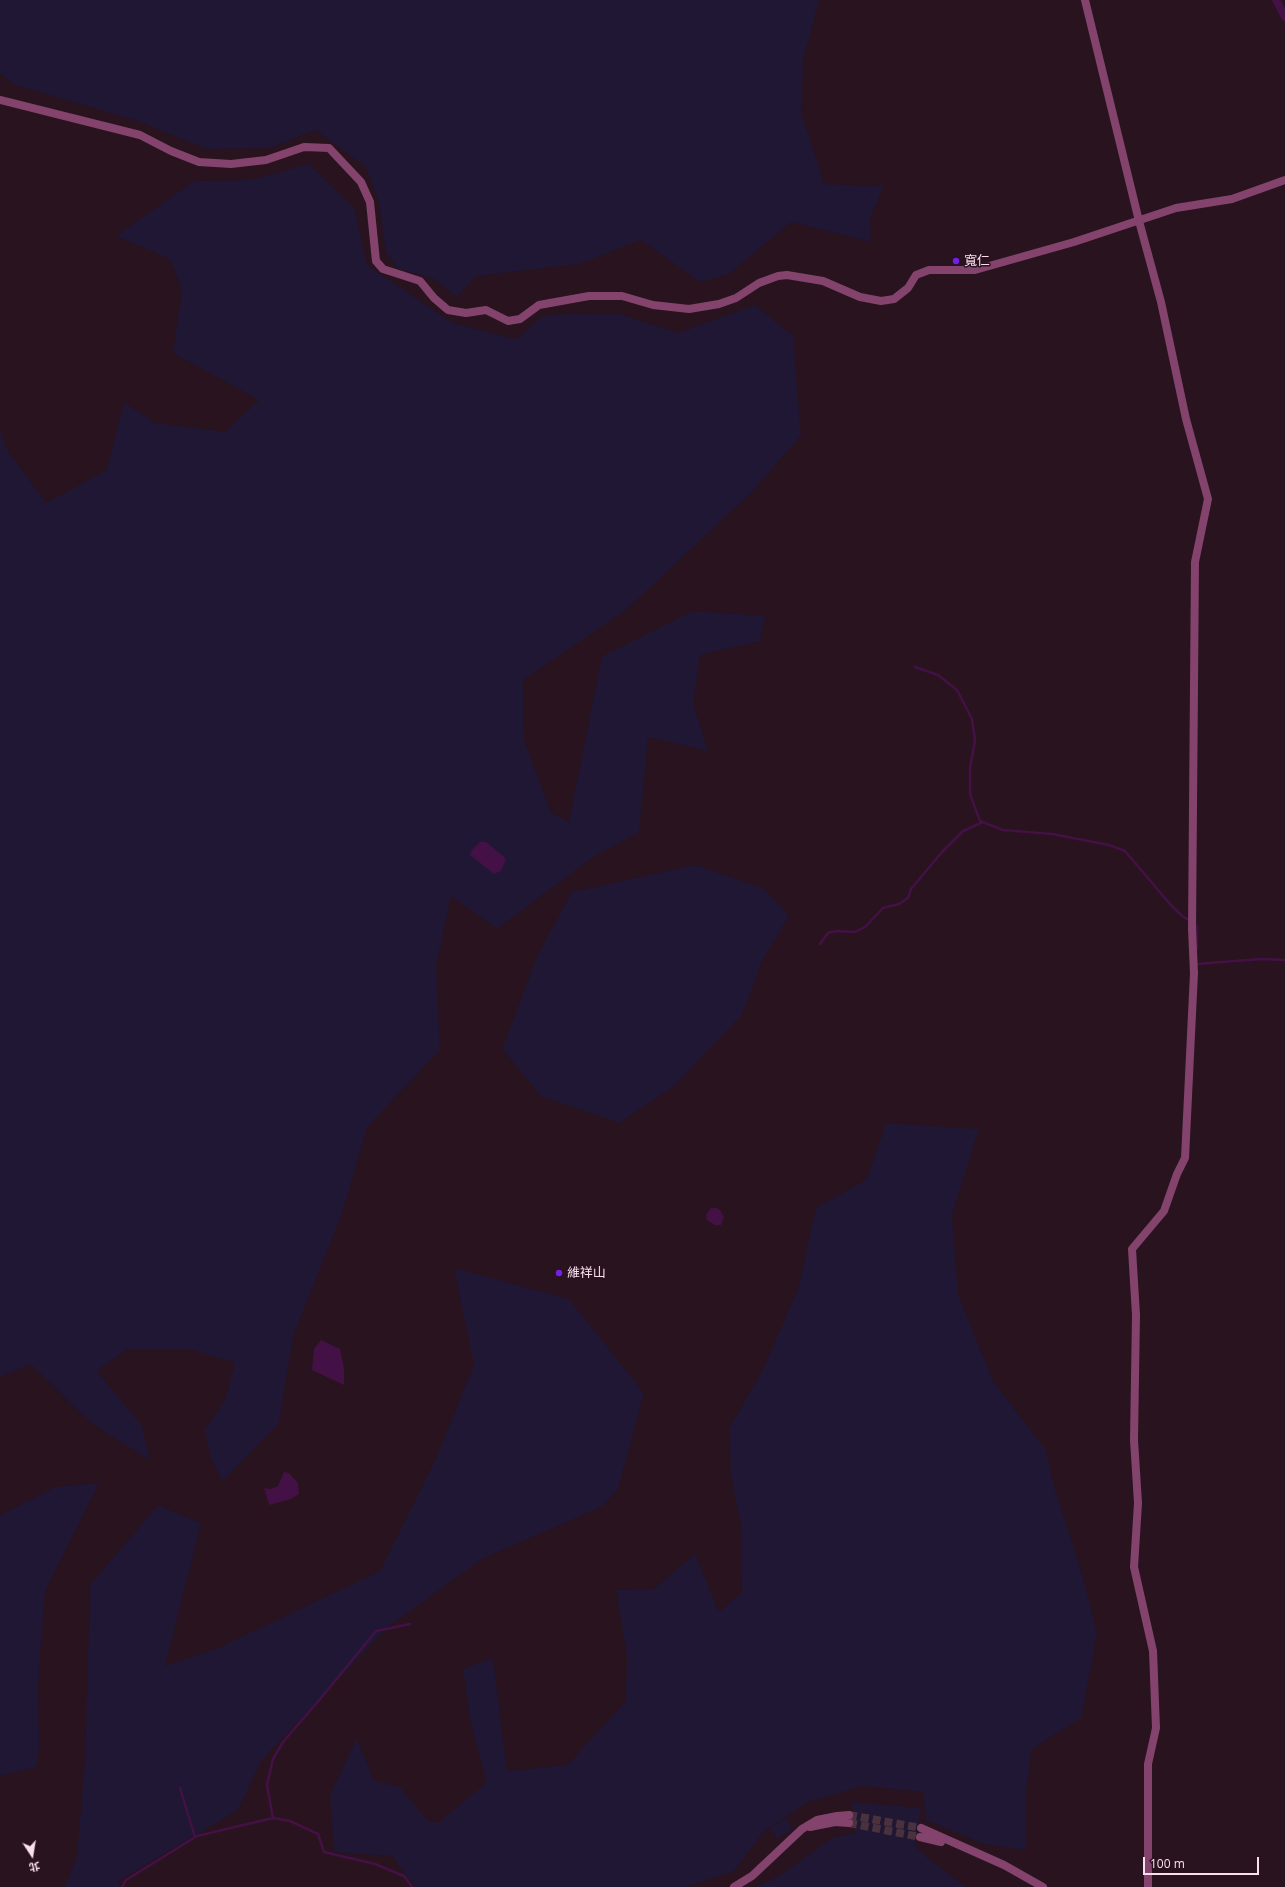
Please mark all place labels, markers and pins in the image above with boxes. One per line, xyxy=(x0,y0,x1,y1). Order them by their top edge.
place label: 寬仁 xyxy=(964,253,990,269)
marker: 寬仁 xyxy=(951,256,961,266)
place label: 維祥山 xyxy=(567,1265,606,1281)
marker: 維祥山 xyxy=(554,1268,564,1278)

